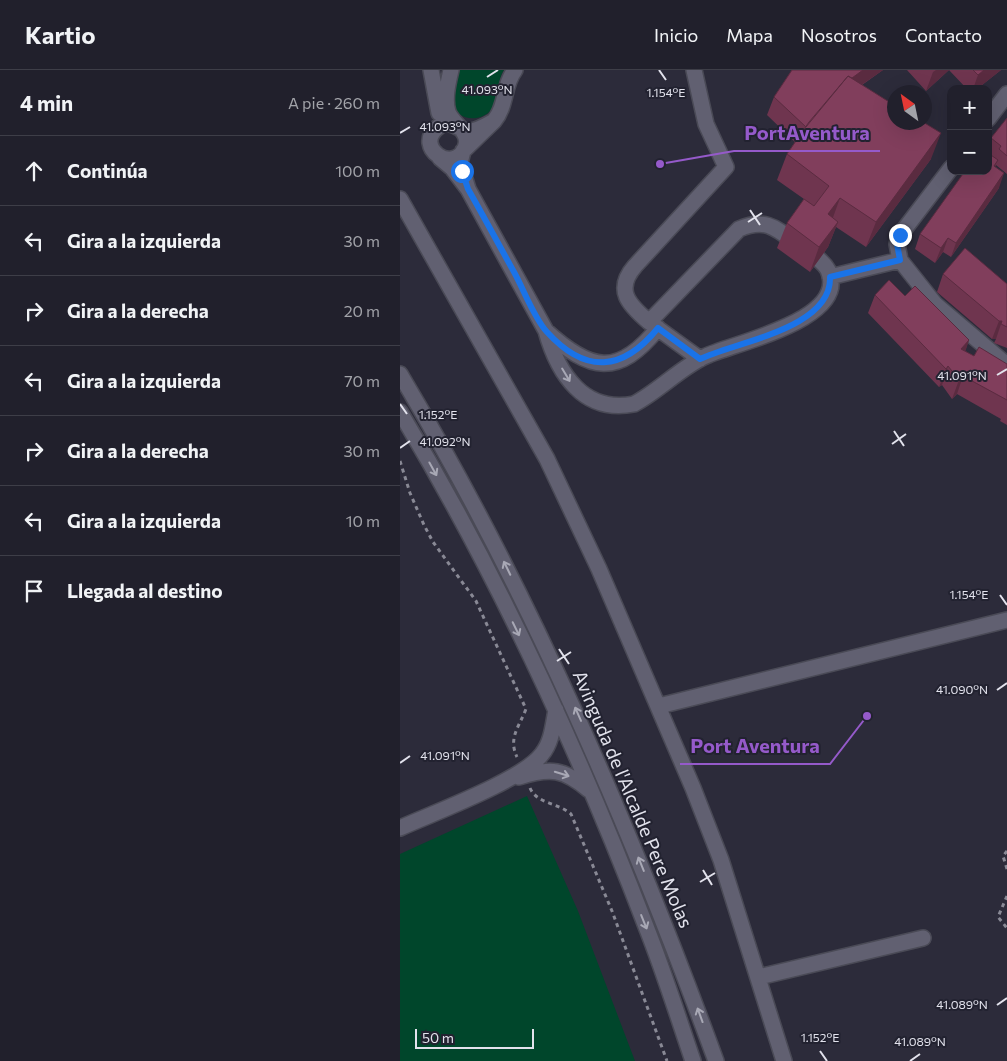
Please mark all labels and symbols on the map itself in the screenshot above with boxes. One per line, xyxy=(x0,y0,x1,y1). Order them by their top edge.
text: 41.093°N xyxy=(461,82,513,96)
text: 1.154°E xyxy=(646,85,686,99)
north arrow xyxy=(887,85,932,130)
callout: PortAventura xyxy=(734,116,880,151)
text: 41.093°N xyxy=(419,119,471,133)
text: PortAventura xyxy=(744,120,870,144)
route start xyxy=(451,160,474,183)
route end xyxy=(889,224,912,247)
one-way arrow xyxy=(562,368,572,382)
text: 41.091°N xyxy=(937,368,987,382)
text: 1.152°E xyxy=(419,407,457,421)
text: 41.092°N xyxy=(419,434,471,448)
one-way arrow xyxy=(429,461,438,476)
one-way arrow xyxy=(502,561,511,576)
text: 1.154°E xyxy=(949,587,989,601)
one-way arrow xyxy=(511,621,521,636)
street label: Avinguda de l'Alcalde Pere Molas xyxy=(569,666,698,931)
text: 41.090°N xyxy=(936,682,988,696)
one-way arrow xyxy=(572,707,582,722)
callout: Port Aventura xyxy=(680,729,830,764)
text: Port Aventura xyxy=(690,733,820,757)
text: 41.091°N xyxy=(420,748,470,762)
one-way arrow xyxy=(554,769,570,779)
one-way arrow xyxy=(636,857,645,872)
one-way arrow xyxy=(640,914,649,929)
text: 41.089°N xyxy=(936,997,988,1011)
one-way arrow xyxy=(694,1008,704,1023)
scale bar xyxy=(415,1026,534,1049)
text: 1.152°E xyxy=(801,1030,839,1044)
text: 41.089°N xyxy=(894,1034,946,1048)

